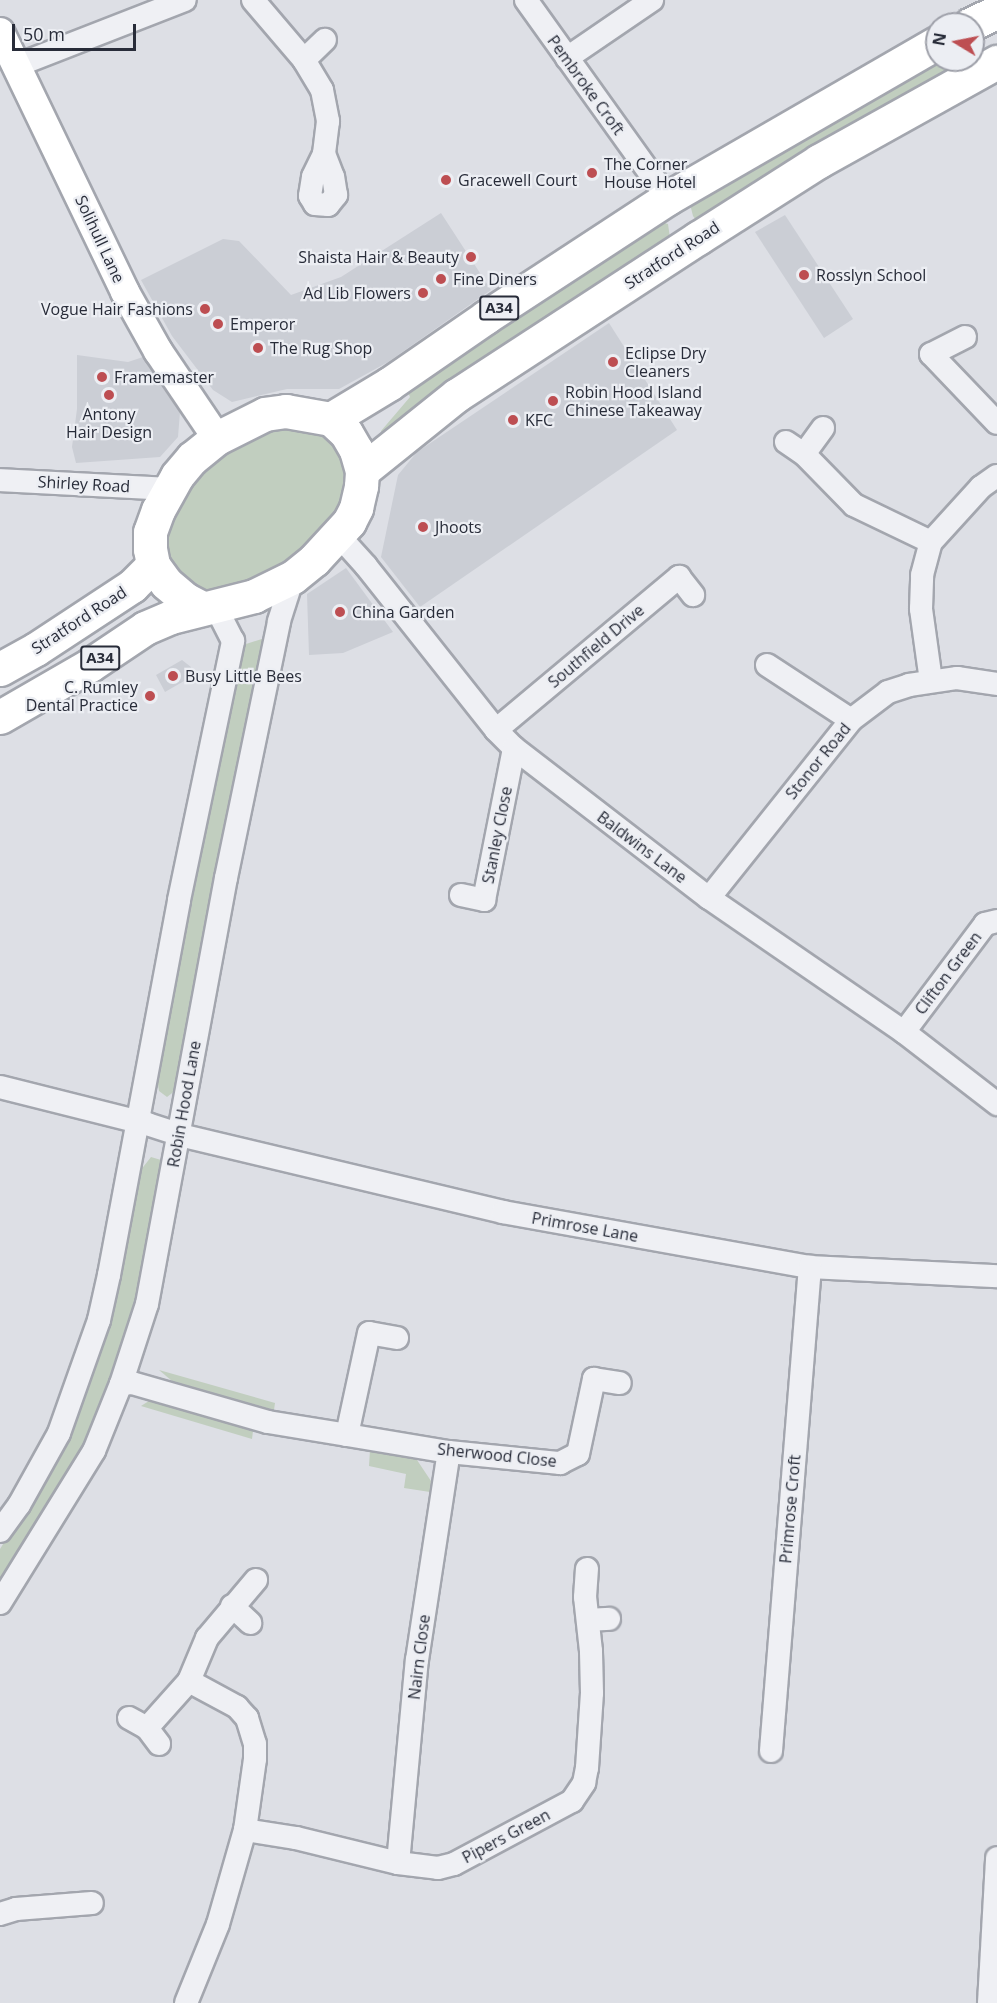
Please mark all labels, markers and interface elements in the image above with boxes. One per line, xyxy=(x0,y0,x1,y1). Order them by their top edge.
scale bar xyxy=(15,12,140,50)
north arrow xyxy=(925,12,985,72)
text: 50 m xyxy=(23,22,65,46)
text: N xyxy=(927,31,951,48)
street label: Pembroke Croft xyxy=(543,32,629,138)
place label: The Corner House Hotel xyxy=(604,154,696,192)
marker: The Corner House Hotel xyxy=(585,166,599,180)
place label: Gracewell Court xyxy=(458,170,577,190)
marker: Gracewell Court xyxy=(439,173,453,187)
street label: Solihull Lane xyxy=(71,192,129,286)
street label: Stratford Road xyxy=(621,217,723,293)
place label: Shaista Hair & Beauty xyxy=(298,247,459,267)
marker: Shaista Hair & Beauty xyxy=(464,250,478,264)
place label: Rosslyn School xyxy=(816,265,926,285)
marker: Rosslyn School xyxy=(797,268,811,282)
place label: Fine Diners xyxy=(453,269,537,289)
marker: Fine Diners xyxy=(434,272,448,286)
place label: Ad Lib Flowers xyxy=(303,283,411,303)
marker: Ad Lib Flowers xyxy=(416,286,430,300)
road number: A34 xyxy=(478,296,520,320)
place label: Vogue Hair Fashions xyxy=(41,299,193,319)
marker: Vogue Hair Fashions xyxy=(198,302,212,316)
place label: Emperor xyxy=(230,314,295,334)
marker: Emperor xyxy=(211,317,225,331)
place label: The Rug Shop xyxy=(270,338,372,358)
marker: The Rug Shop xyxy=(251,341,265,355)
place label: Eclipse Dry Cleaners xyxy=(625,343,706,381)
marker: Eclipse Dry Cleaners xyxy=(606,355,620,369)
place label: Framemaster xyxy=(114,367,214,387)
marker: Framemaster xyxy=(95,370,109,384)
place label: Robin Hood Island Chinese Takeaway xyxy=(565,382,702,420)
marker: Antony Hair Design xyxy=(102,388,116,402)
marker: Robin Hood Island Chinese Takeaway xyxy=(546,394,560,408)
place label: Antony Hair Design xyxy=(66,404,152,442)
place label: KFC xyxy=(525,410,553,430)
marker: KFC xyxy=(506,413,520,427)
street label: Shirley Road xyxy=(37,472,131,496)
place label: Jhoots xyxy=(435,517,482,537)
marker: Jhoots xyxy=(416,520,430,534)
street label: Stratford Road xyxy=(28,582,130,658)
street label: Southfield Drive xyxy=(544,600,648,692)
place label: China Garden xyxy=(352,602,454,622)
marker: China Garden xyxy=(333,605,347,619)
road number: A34 xyxy=(79,646,121,670)
place label: Busy Little Bees xyxy=(185,666,302,686)
marker: Busy Little Bees xyxy=(166,669,180,683)
place label: C. Rumley Dental Practice xyxy=(26,677,138,715)
marker: C. Rumley Dental Practice xyxy=(143,689,157,703)
street label: Stonor Road xyxy=(781,719,855,803)
street label: Stanley Close xyxy=(478,785,516,885)
street label: Baldwins Lane xyxy=(593,807,691,887)
street label: Clifton Green xyxy=(911,928,985,1018)
street label: Robin Hood Lane xyxy=(163,1039,205,1169)
street label: Primrose Lane xyxy=(530,1208,640,1246)
street label: Sherwood Close xyxy=(436,1439,558,1471)
street label: Primrose Croft xyxy=(776,1454,804,1564)
street label: Nairn Close xyxy=(404,1613,434,1701)
street label: Pipers Green xyxy=(459,1805,553,1867)

